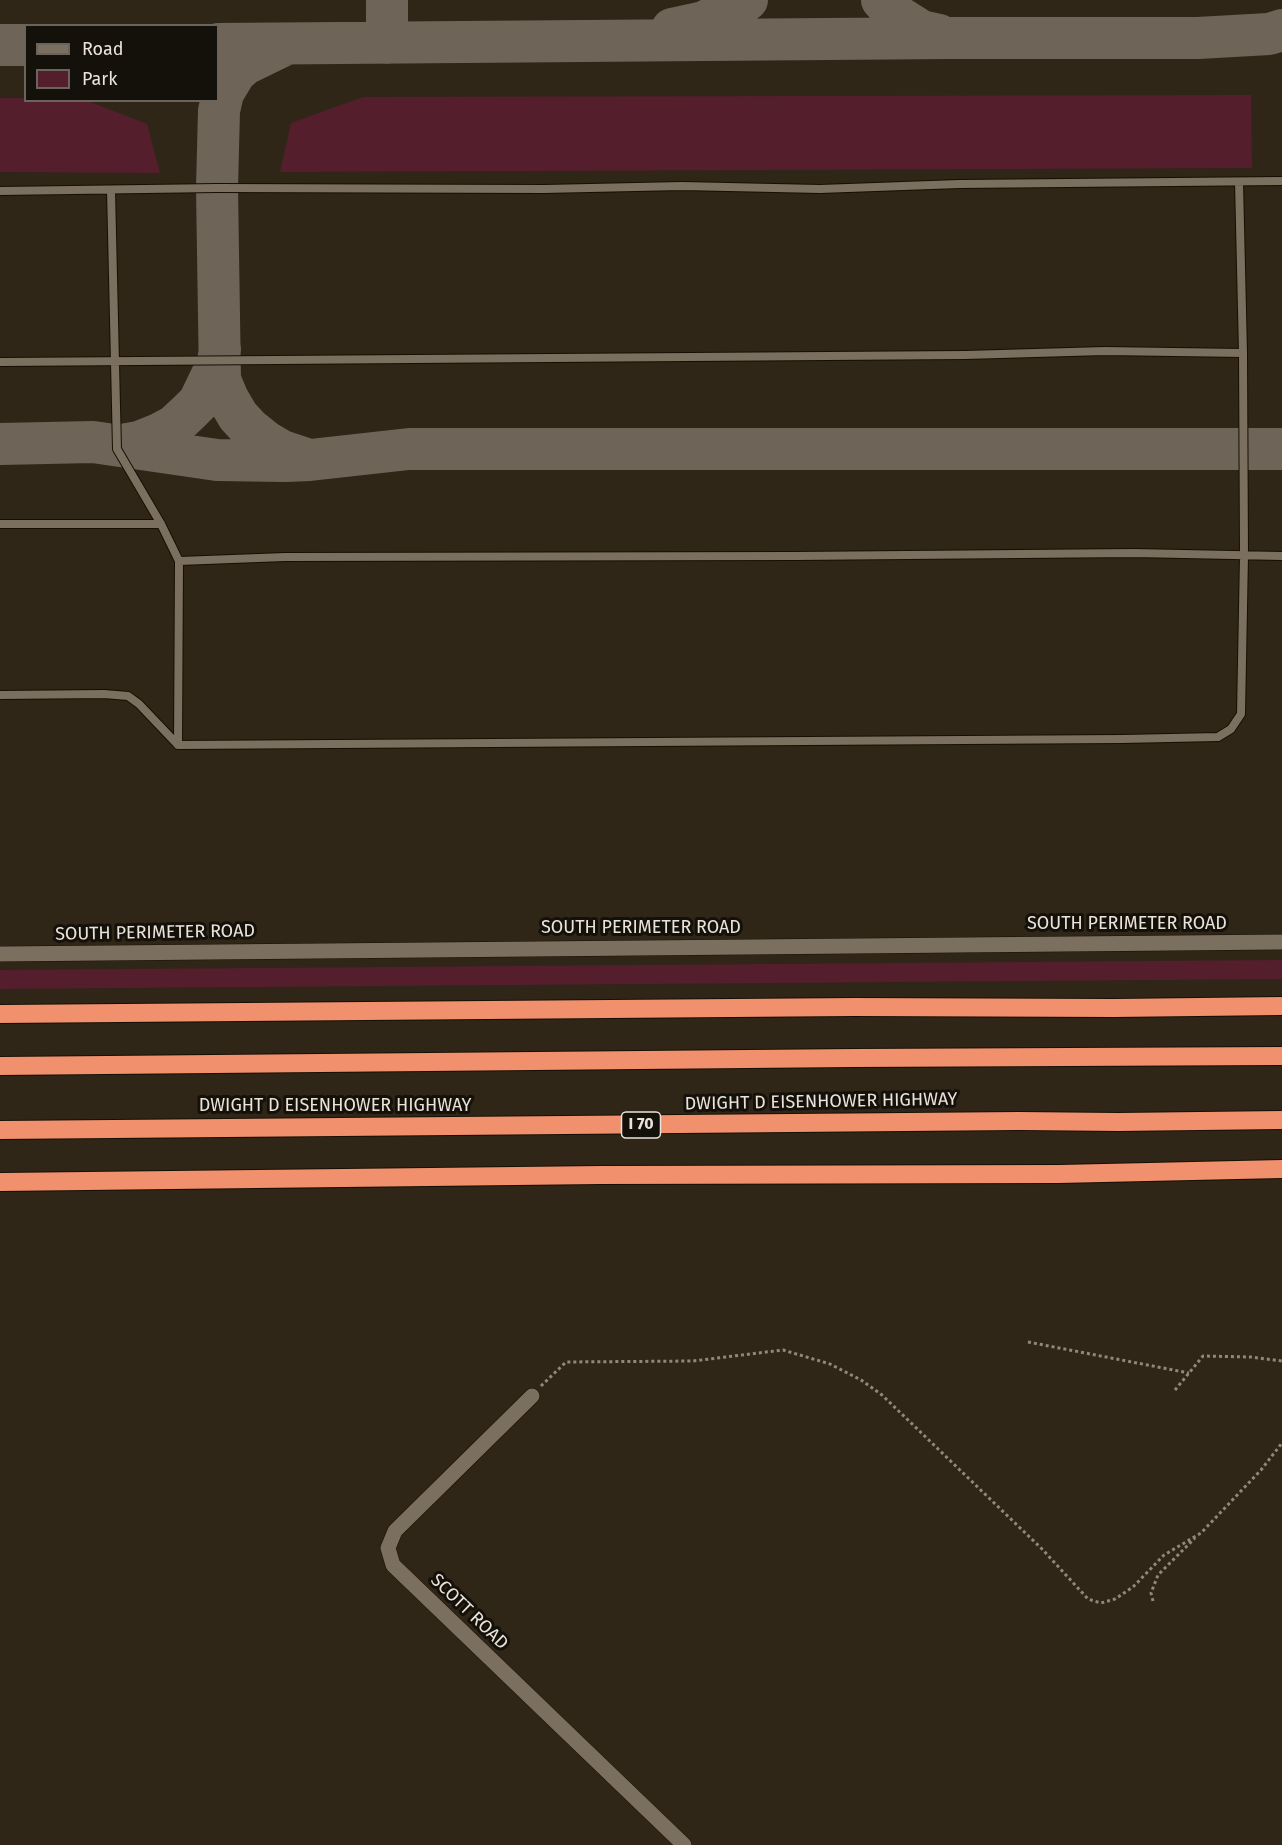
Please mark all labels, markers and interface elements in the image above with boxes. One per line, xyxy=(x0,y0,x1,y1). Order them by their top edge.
legend xyxy=(24,24,219,102)
text: Road xyxy=(82,38,124,60)
text: Park xyxy=(82,68,117,90)
street label: SOUTH PERIMETER ROAD xyxy=(1027,913,1227,935)
street label: SOUTH PERIMETER ROAD xyxy=(541,917,741,939)
street label: SOUTH PERIMETER ROAD xyxy=(55,920,255,946)
street label: DWIGHT D EISENHOWER HIGHWAY xyxy=(684,1089,958,1115)
street label: DWIGHT D EISENHOWER HIGHWAY xyxy=(199,1095,471,1117)
road number: I 70 xyxy=(622,1112,660,1138)
street label: SCOTT ROAD xyxy=(426,1570,512,1654)

